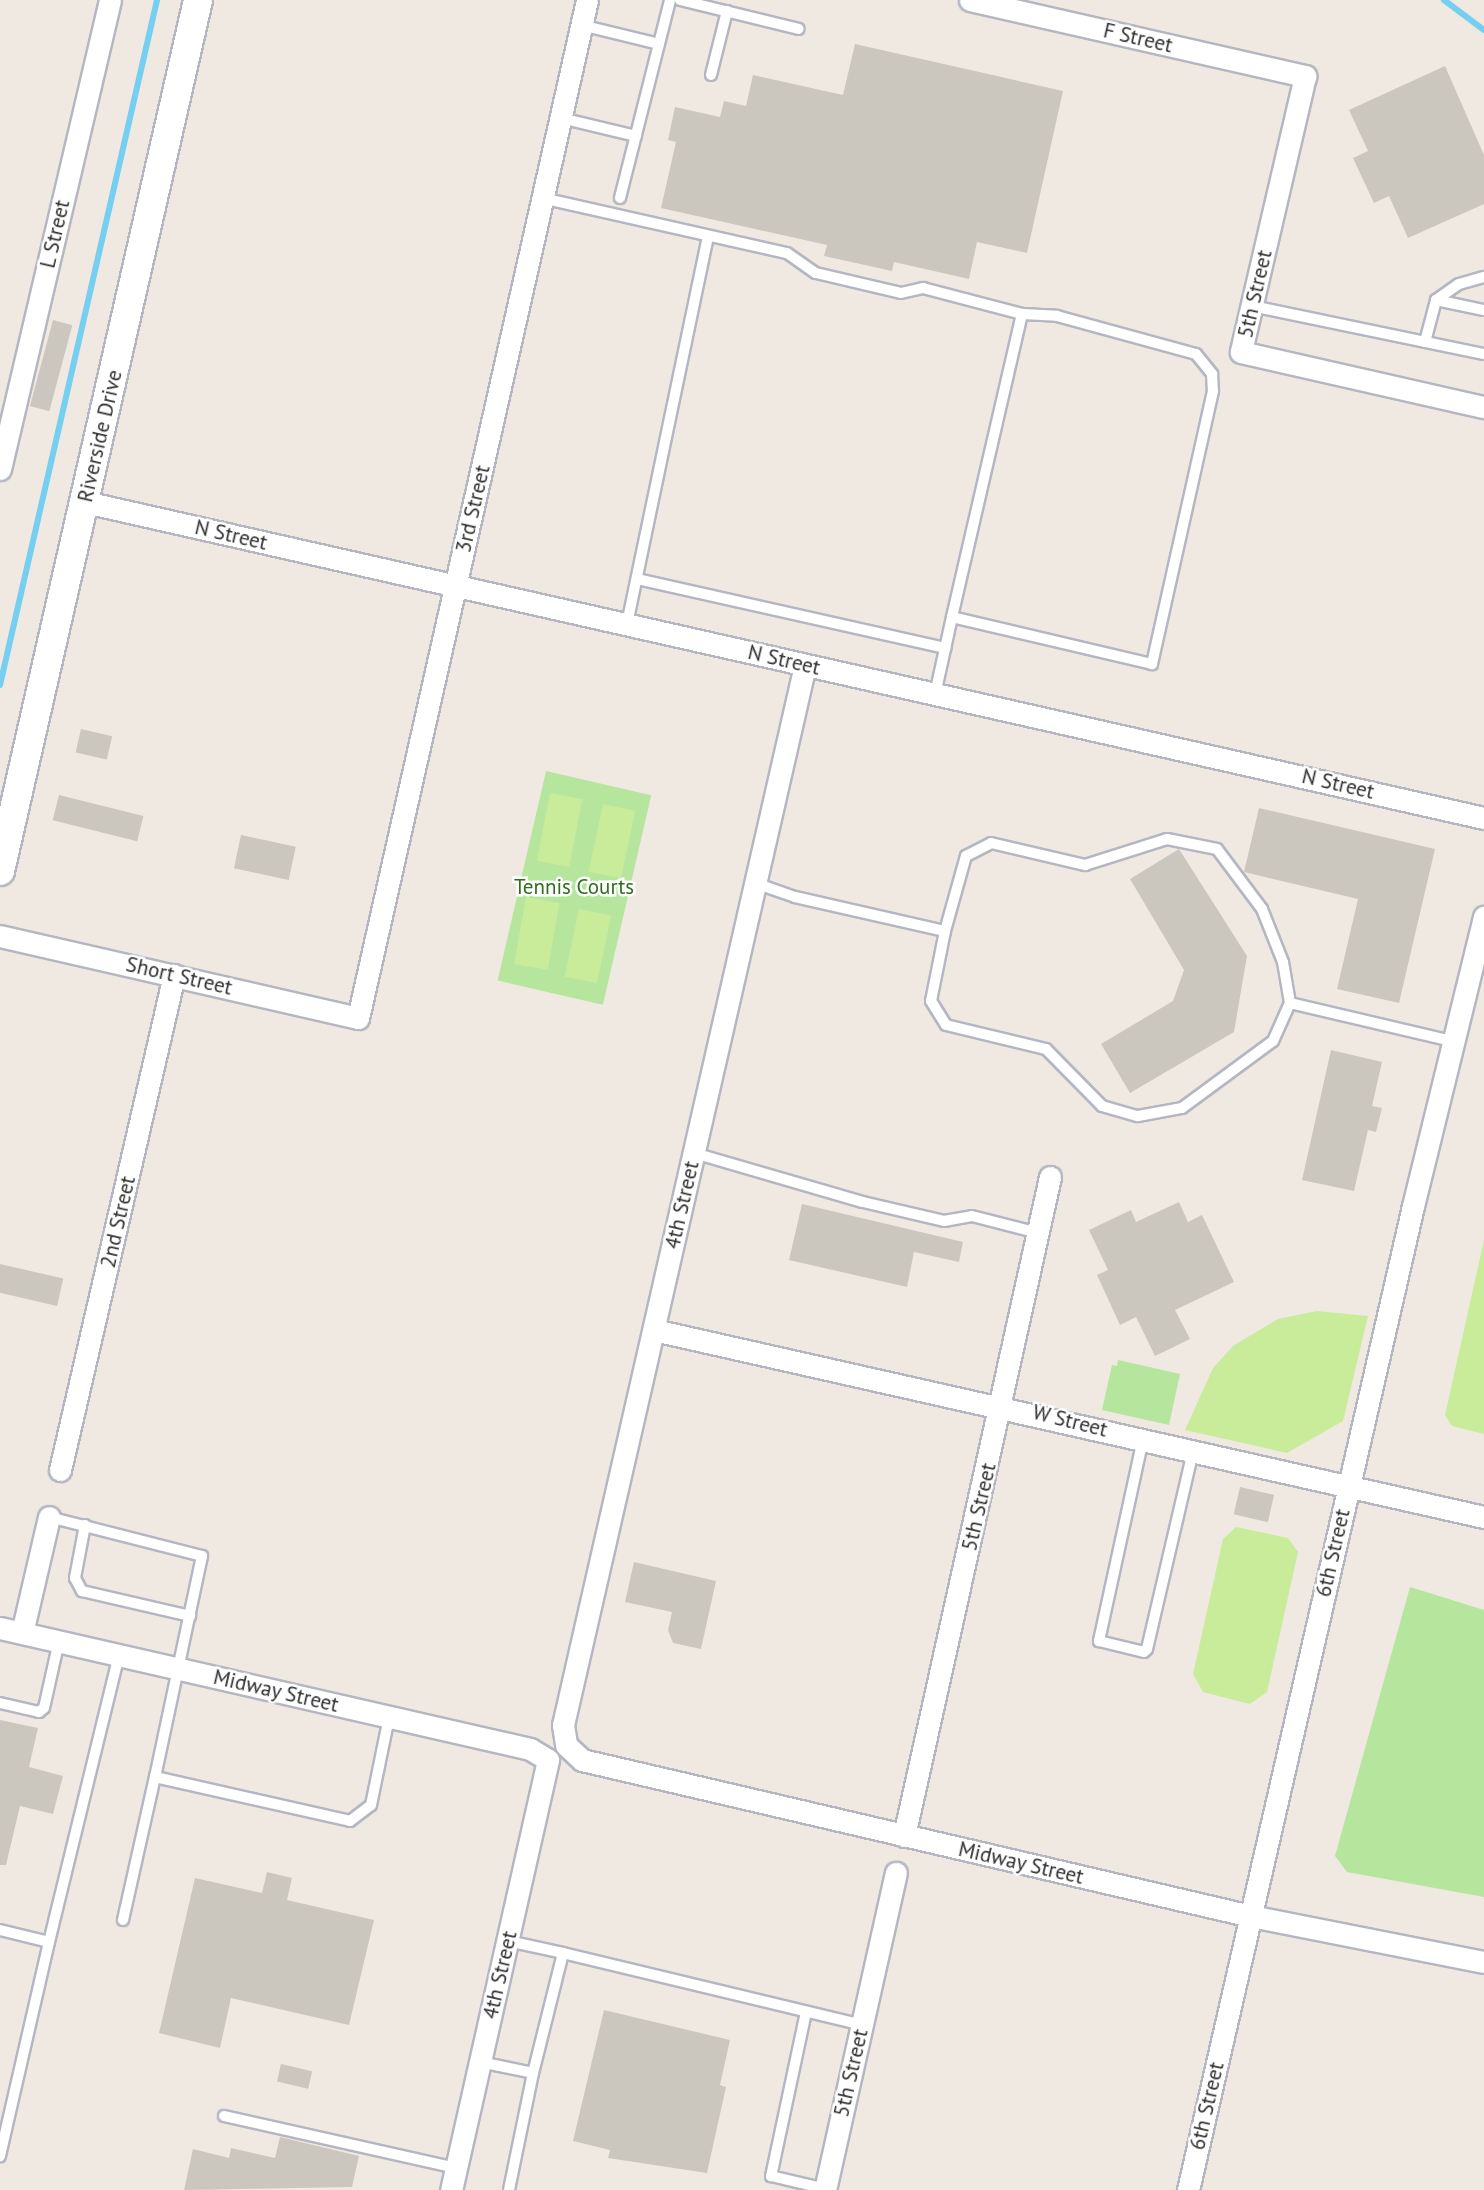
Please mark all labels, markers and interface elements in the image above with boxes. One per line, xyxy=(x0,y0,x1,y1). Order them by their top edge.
street label: F Street xyxy=(1101,18,1175,58)
street label: L Street xyxy=(35,197,75,271)
street label: 5th Street xyxy=(1233,248,1277,340)
street label: Riverside Drive xyxy=(73,367,127,505)
street label: 3rd Street xyxy=(451,463,495,555)
street label: N Street xyxy=(192,514,270,556)
street label: N Street xyxy=(745,639,823,681)
street label: N Street xyxy=(1299,763,1377,805)
park label: Tennis Courts xyxy=(514,874,634,900)
street label: Short Street xyxy=(124,952,234,1000)
street label: 4th Street xyxy=(660,1159,704,1251)
street label: 2nd Street xyxy=(95,1174,141,1270)
street label: W Street xyxy=(1030,1400,1110,1442)
street label: 5th Street xyxy=(957,1461,1001,1553)
street label: 6th Street xyxy=(1311,1507,1355,1599)
street label: Midway Street xyxy=(211,1664,341,1718)
street label: Midway Street xyxy=(956,1836,1086,1890)
street label: 4th Street xyxy=(478,1929,522,2021)
street label: 5th Street xyxy=(829,2027,873,2119)
street label: 6th Street xyxy=(1185,2060,1229,2152)

